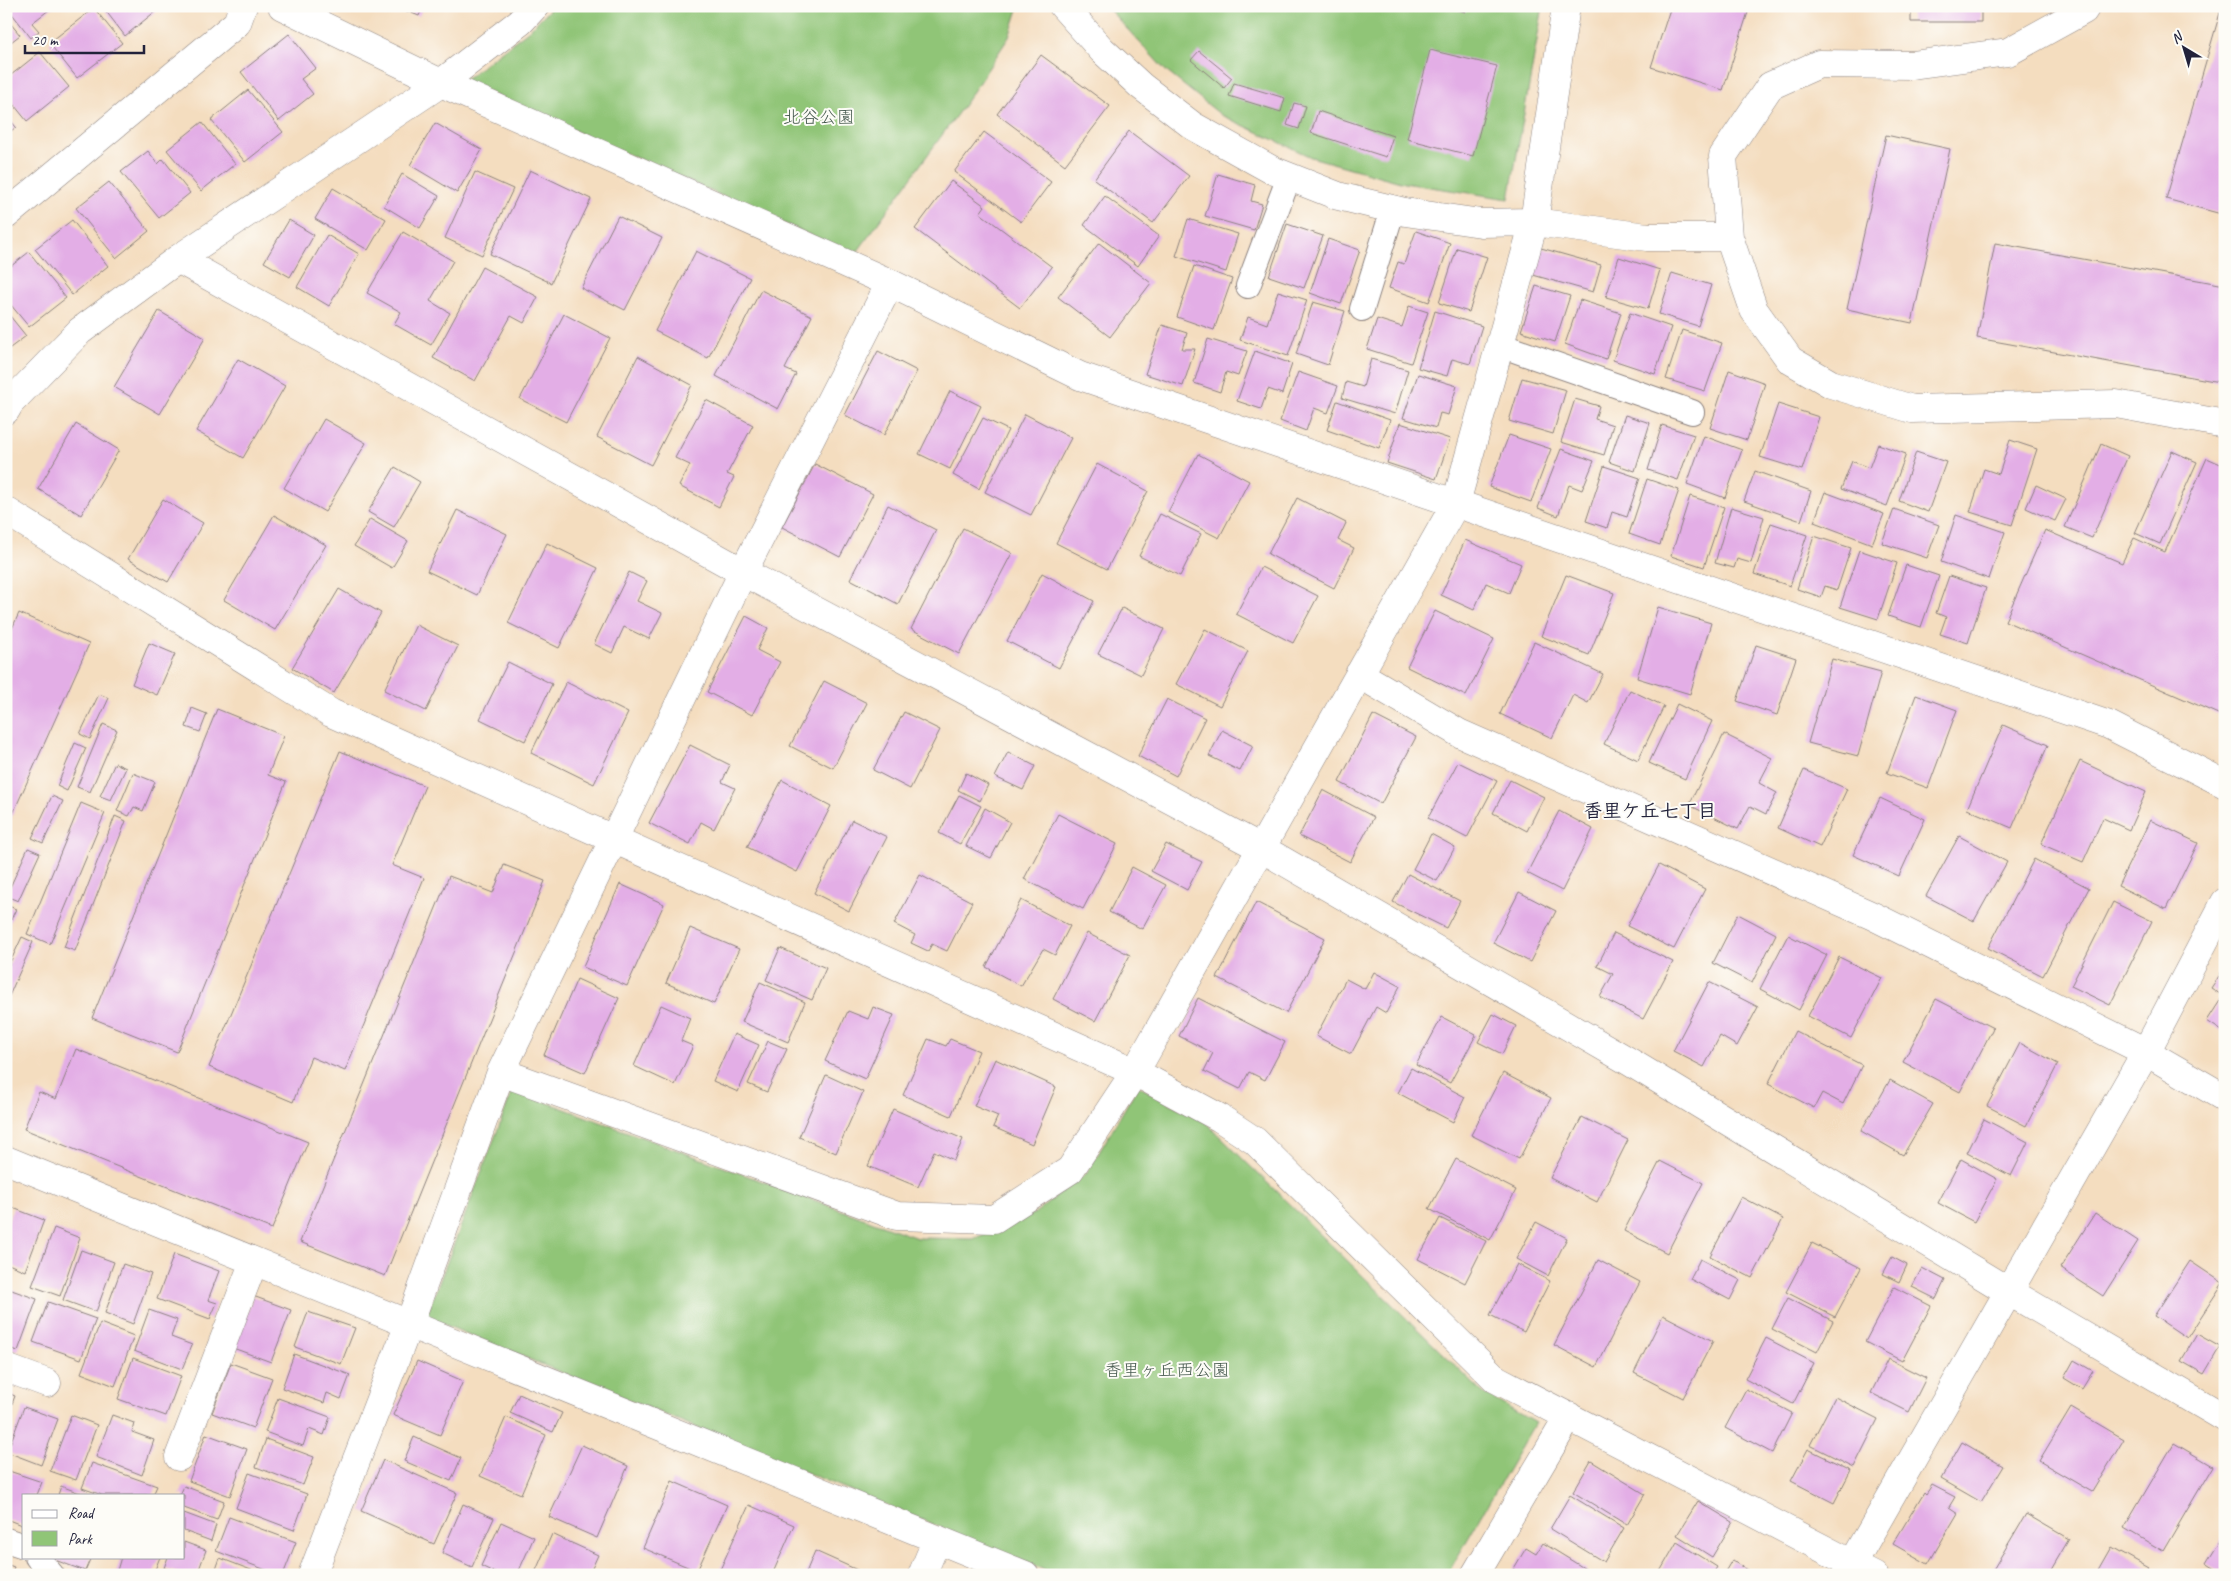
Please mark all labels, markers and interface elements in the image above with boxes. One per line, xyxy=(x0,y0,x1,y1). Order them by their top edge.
scale bar xyxy=(25,22,144,54)
north arrow xyxy=(2158,22,2208,72)
text: N xyxy=(2168,27,2187,48)
text: 20 m xyxy=(32,31,59,50)
park label: 北谷公園 xyxy=(783,106,855,128)
district label: 香里ケ丘七丁目 xyxy=(1583,799,1717,823)
park label: 香里ヶ丘西公園 xyxy=(1104,1359,1230,1381)
legend xyxy=(22,1494,185,1558)
text: Road xyxy=(68,1504,95,1523)
text: Park xyxy=(68,1530,93,1549)

